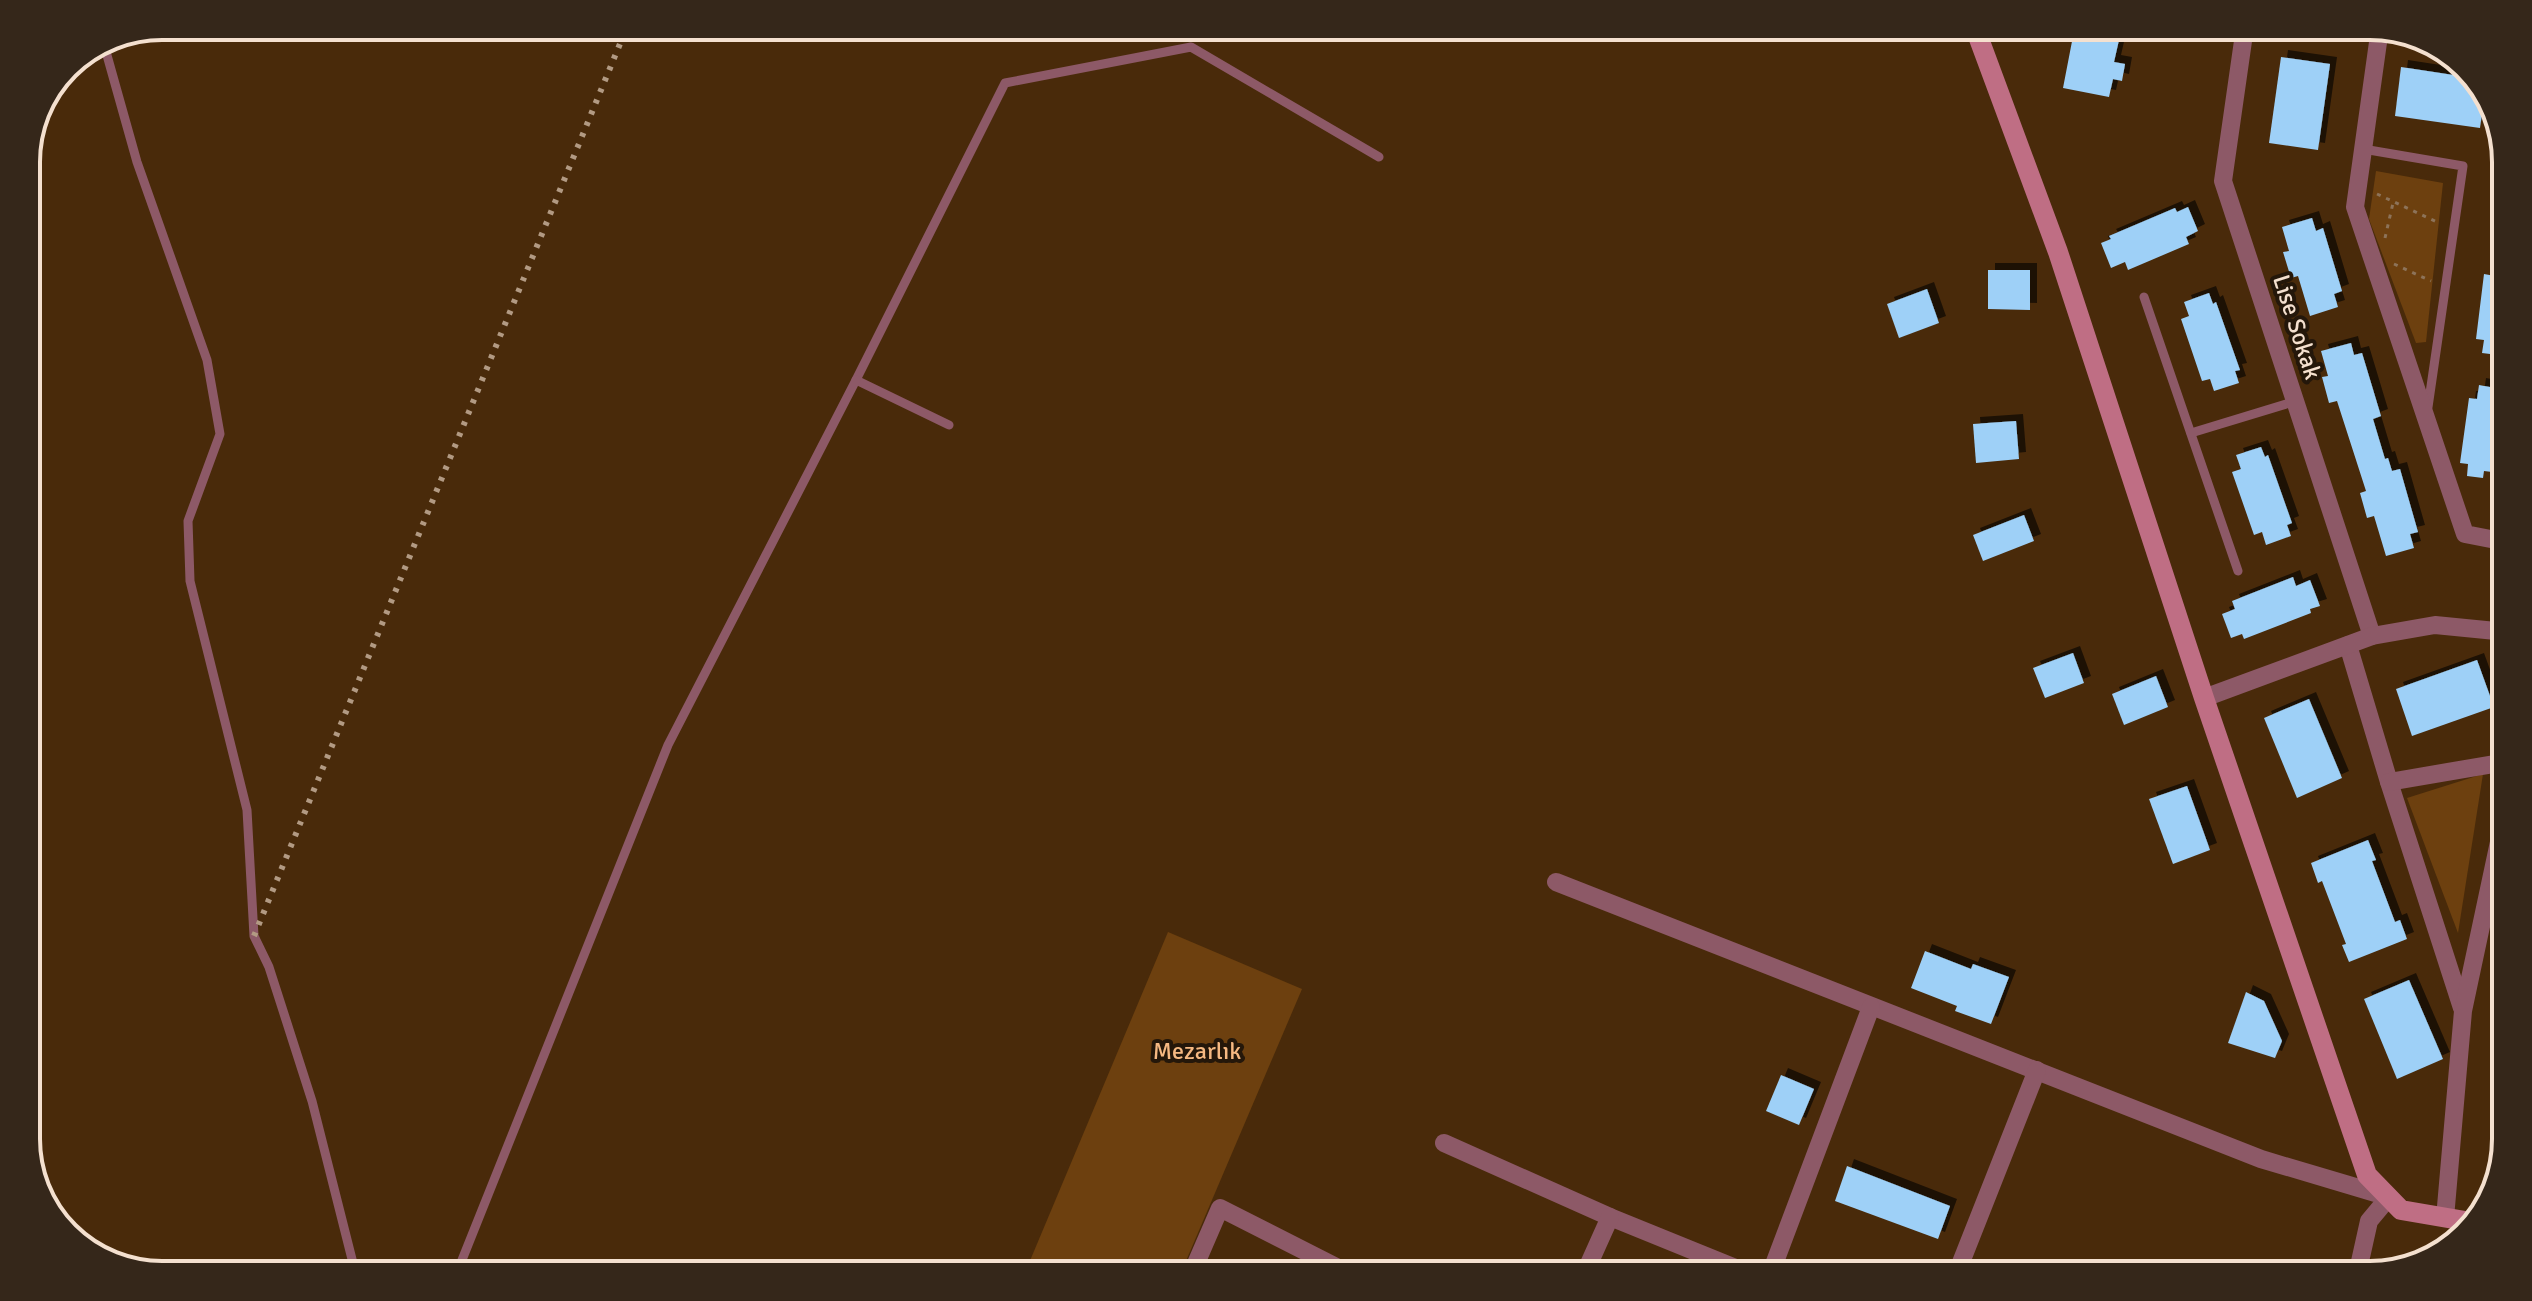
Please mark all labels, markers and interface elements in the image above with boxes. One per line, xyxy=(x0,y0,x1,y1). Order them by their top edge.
street label: Lise Sokak xyxy=(2266,271,2328,383)
park label: Mezarlık xyxy=(1153,1036,1241,1066)

